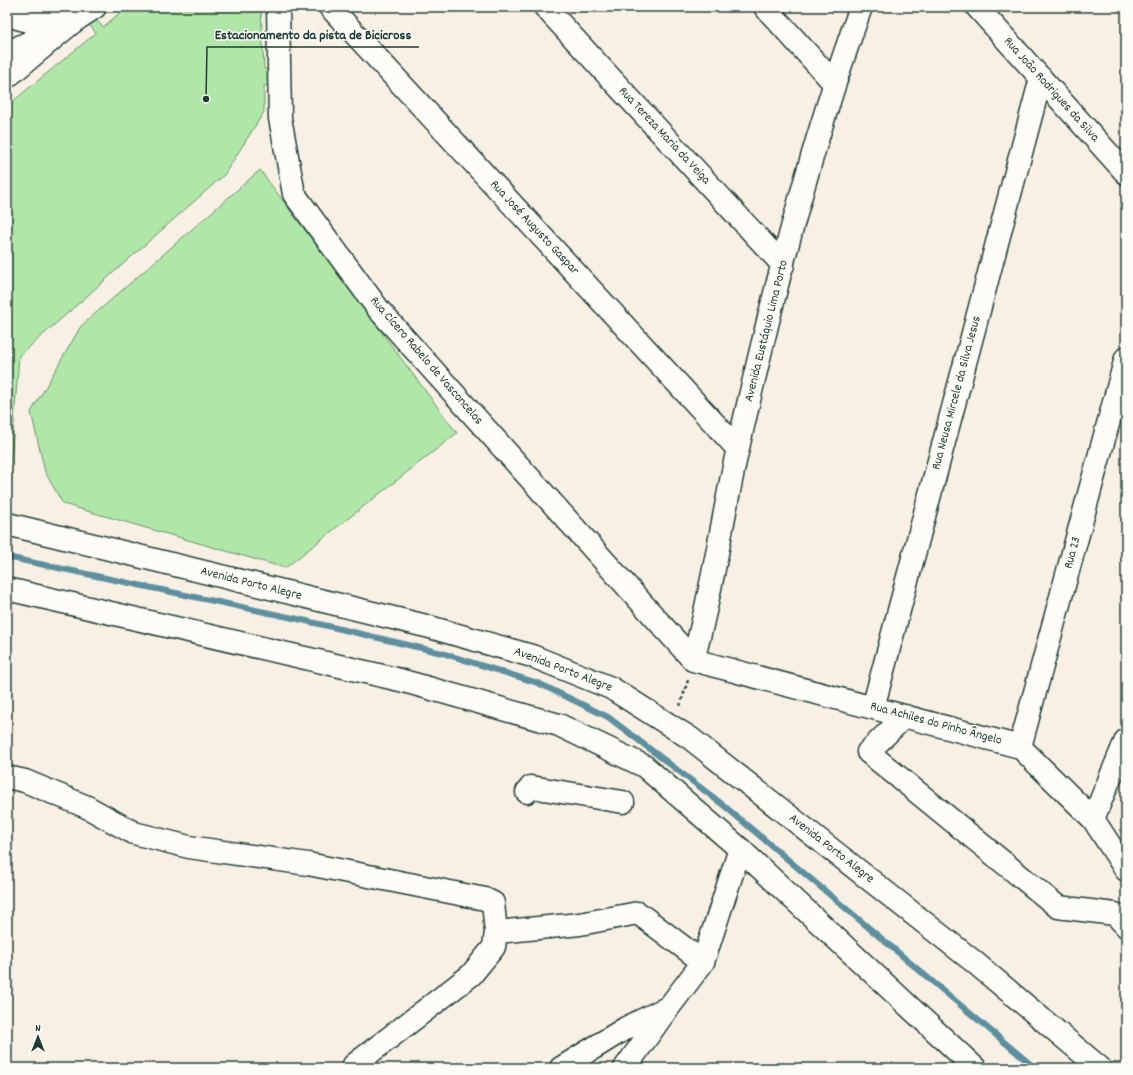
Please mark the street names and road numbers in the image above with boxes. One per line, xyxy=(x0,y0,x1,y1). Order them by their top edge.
street label: Rua João Rodrigues da Silva xyxy=(999,33,1104,147)
street label: Rua Tereza Maria da Veiga xyxy=(613,83,715,190)
street label: Rua José Augusto Gaspar xyxy=(485,176,583,280)
street label: Avenida Eustáquio Lima Porto xyxy=(740,258,794,404)
street label: Rua Cícero Rabelo de Vasconcelos xyxy=(365,293,487,429)
street label: Rua Neusa Mircele da Silva Jesus xyxy=(927,314,987,472)
street label: Rua 23 xyxy=(1060,535,1086,571)
street label: Avenida Porto Alegre xyxy=(198,562,304,606)
street label: Avenida Porto Alegre xyxy=(511,642,615,698)
street label: Rua Achiles do Pinho Ângelo xyxy=(868,697,1004,751)
street label: Avenida Porto Alegre xyxy=(784,809,878,889)

